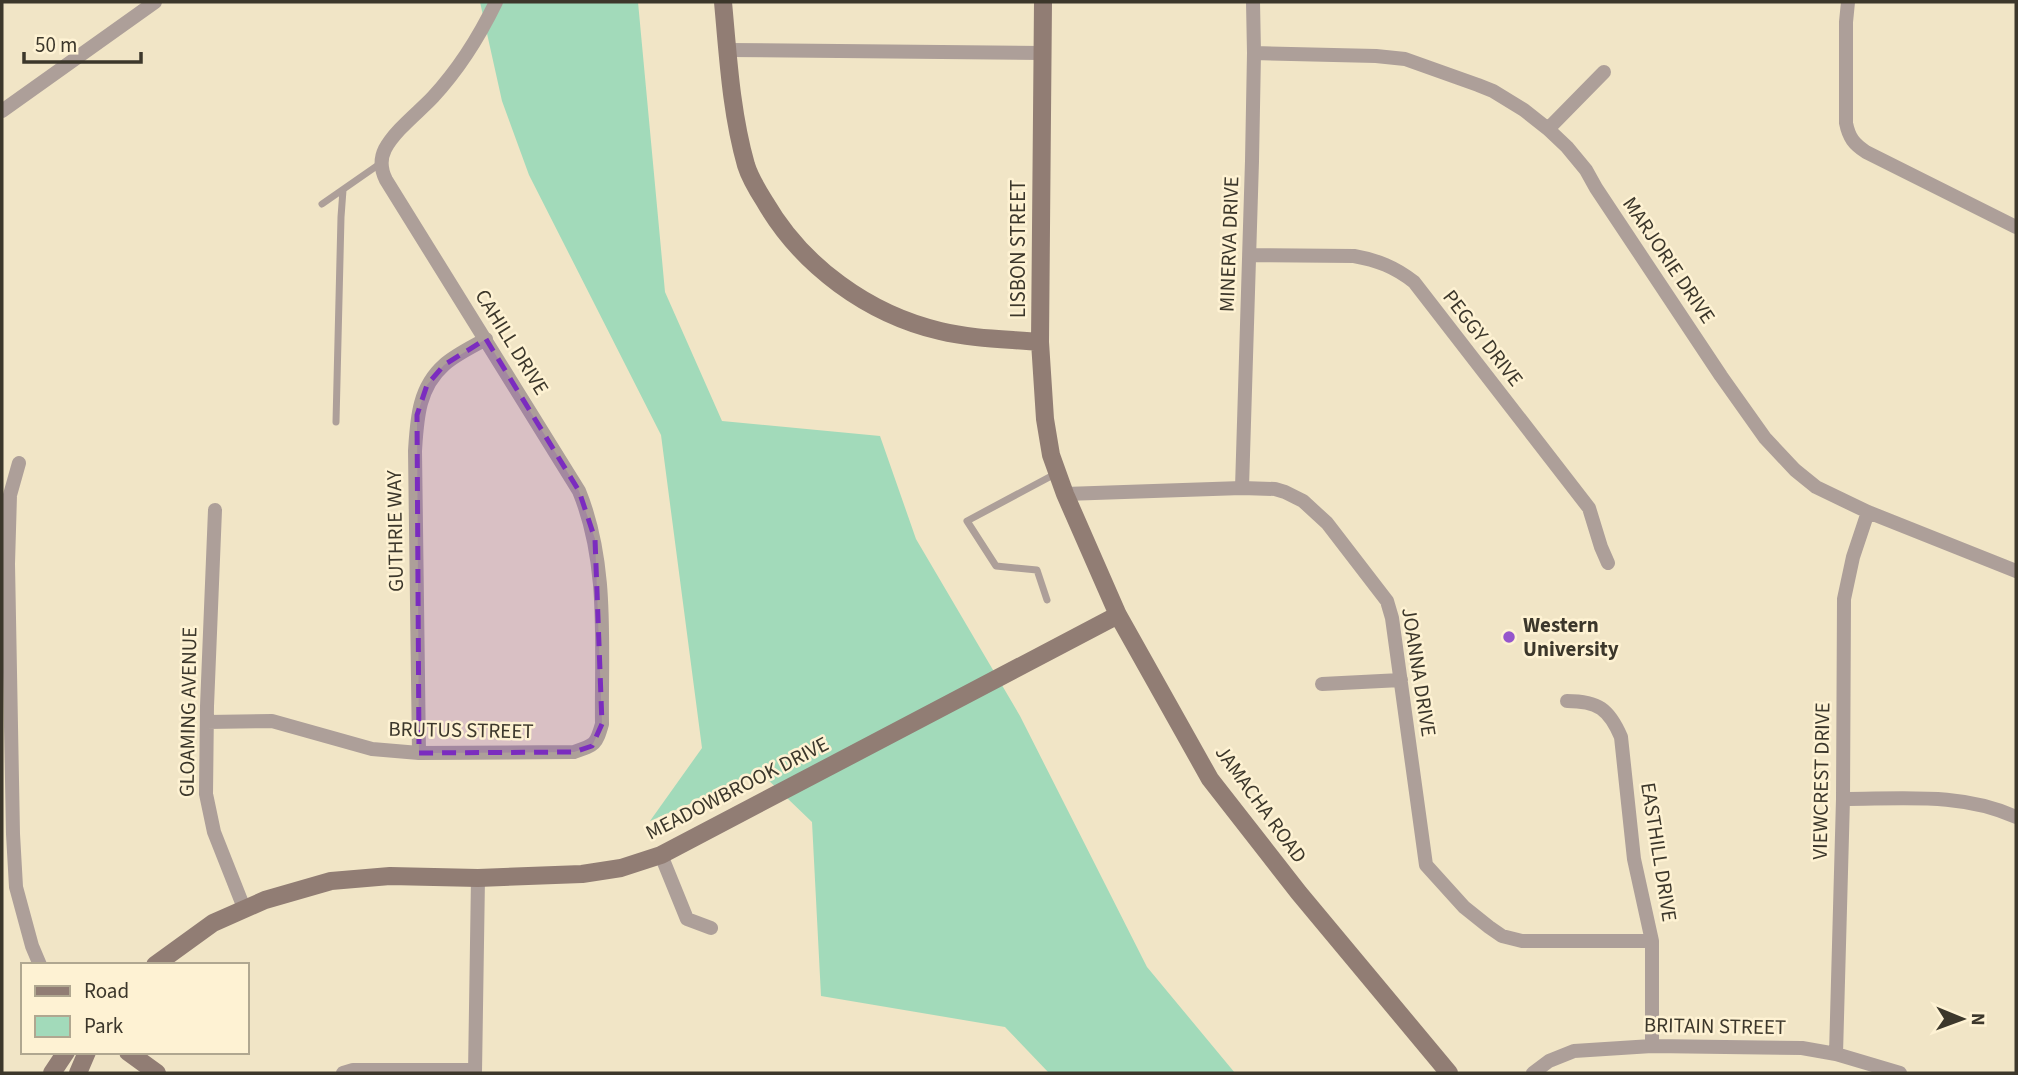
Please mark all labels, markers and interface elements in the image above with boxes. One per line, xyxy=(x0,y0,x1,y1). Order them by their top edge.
scale bar xyxy=(24,21,142,65)
text: 50 m xyxy=(35,30,77,60)
street label: MINERVA DRIVE xyxy=(1212,176,1246,312)
street label: LISBON STREET xyxy=(1003,180,1033,318)
street label: MARJORIE DRIVE xyxy=(1615,191,1723,329)
street label: CAHILL DRIVE xyxy=(468,283,556,401)
street label: PEGGY DRIVE xyxy=(1436,283,1530,393)
street label: GUTHRIE WAY xyxy=(379,469,411,592)
street label: JOANNA DRIVE xyxy=(1394,605,1444,739)
place label: Western University xyxy=(1523,610,1619,664)
street label: GLOAMING AVENUE xyxy=(172,627,204,797)
marker: Western University xyxy=(1501,629,1517,645)
street label: VIEWCREST DRIVE xyxy=(1805,702,1837,860)
street label: BRUTUS STREET xyxy=(388,714,534,746)
street label: MEADOWBROOK DRIVE xyxy=(640,729,834,847)
street label: JAMACHA ROAD xyxy=(1208,739,1314,869)
street label: EASTHILL DRIVE xyxy=(1633,780,1685,924)
legend xyxy=(21,963,248,1054)
text: Road xyxy=(84,976,129,1006)
north arrow xyxy=(1927,984,1997,1054)
street label: BRITAIN STREET xyxy=(1644,1010,1786,1042)
text: Park xyxy=(84,1011,124,1041)
text: N xyxy=(1964,1013,1991,1026)

